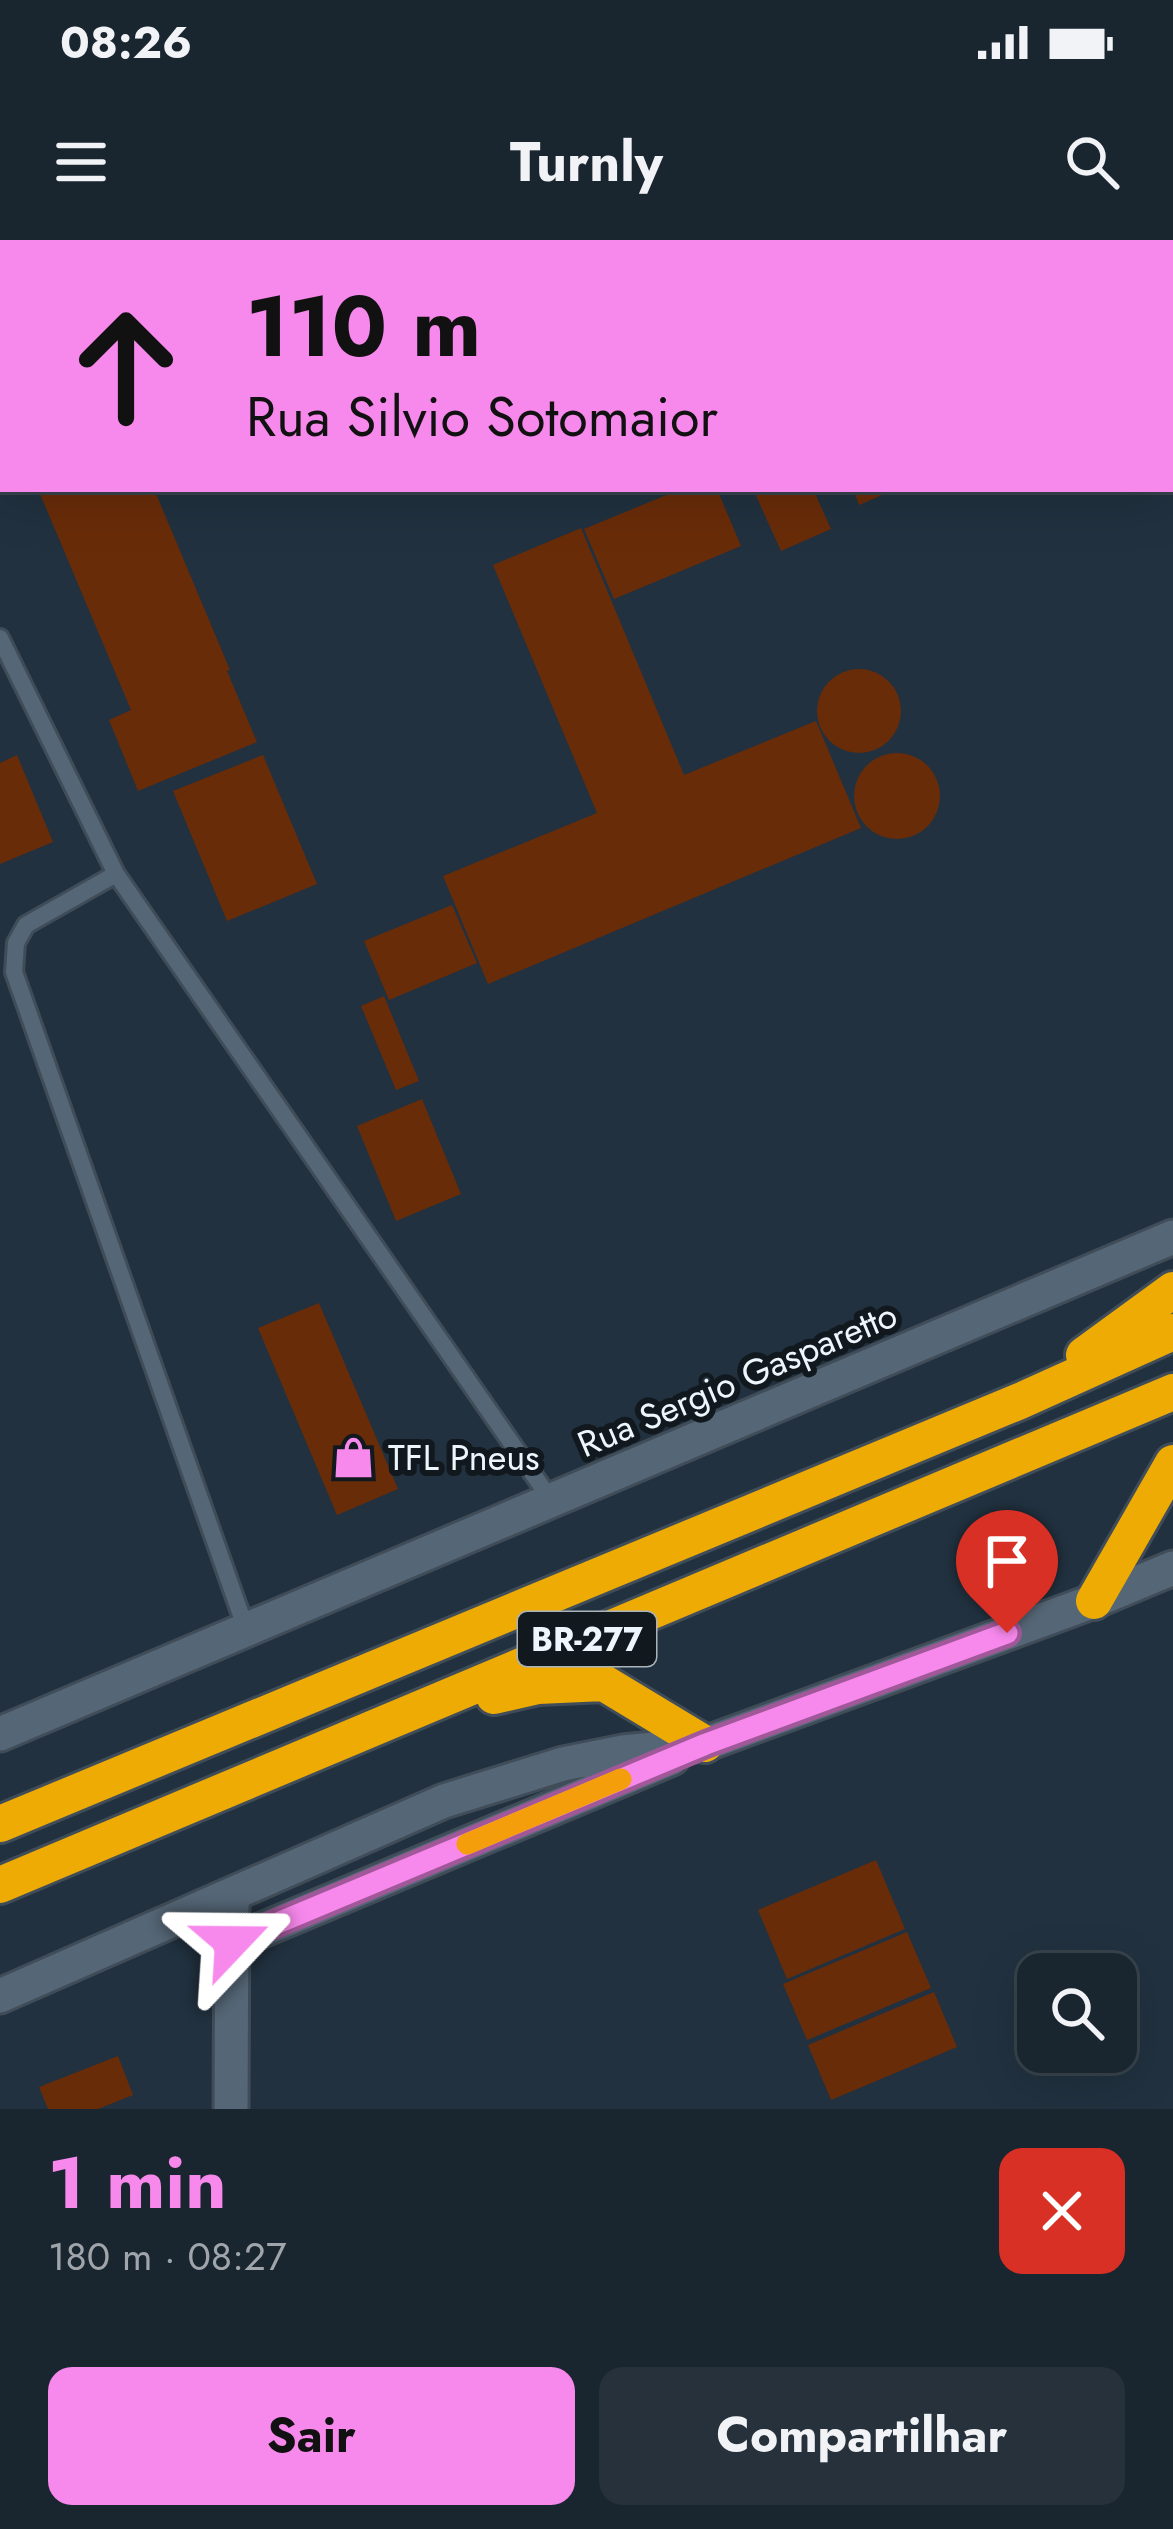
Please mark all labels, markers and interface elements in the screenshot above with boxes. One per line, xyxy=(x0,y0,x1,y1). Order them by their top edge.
text: 08:26 xyxy=(60,10,192,75)
text: Turnly xyxy=(510,123,663,201)
icon: menu xyxy=(48,129,114,195)
icon: search xyxy=(1059,129,1125,195)
text: 110 m xyxy=(246,266,481,388)
icon: ahead xyxy=(48,288,204,444)
text: Rua Silvio Sotomaior xyxy=(246,378,718,456)
street label: Rua Sergio Gasparetto xyxy=(569,1288,905,1470)
place label: TFL Pneus xyxy=(388,1431,540,1483)
shop icon: TFL Pneus xyxy=(331,1434,377,1480)
pin xyxy=(956,1510,1058,1633)
icon: arrive xyxy=(974,1528,1040,1594)
road number: BR-277 xyxy=(518,1612,656,1666)
position arrow xyxy=(169,1879,295,2005)
map controls xyxy=(1017,1953,1137,2073)
button: search xyxy=(1017,1953,1137,2073)
text: 1 min xyxy=(48,2131,227,2235)
button: close xyxy=(999,2148,1125,2274)
text: 180 m · 08:27 xyxy=(48,2228,287,2285)
button: Sair xyxy=(48,2367,575,2505)
button: Compartilhar xyxy=(599,2367,1125,2505)

